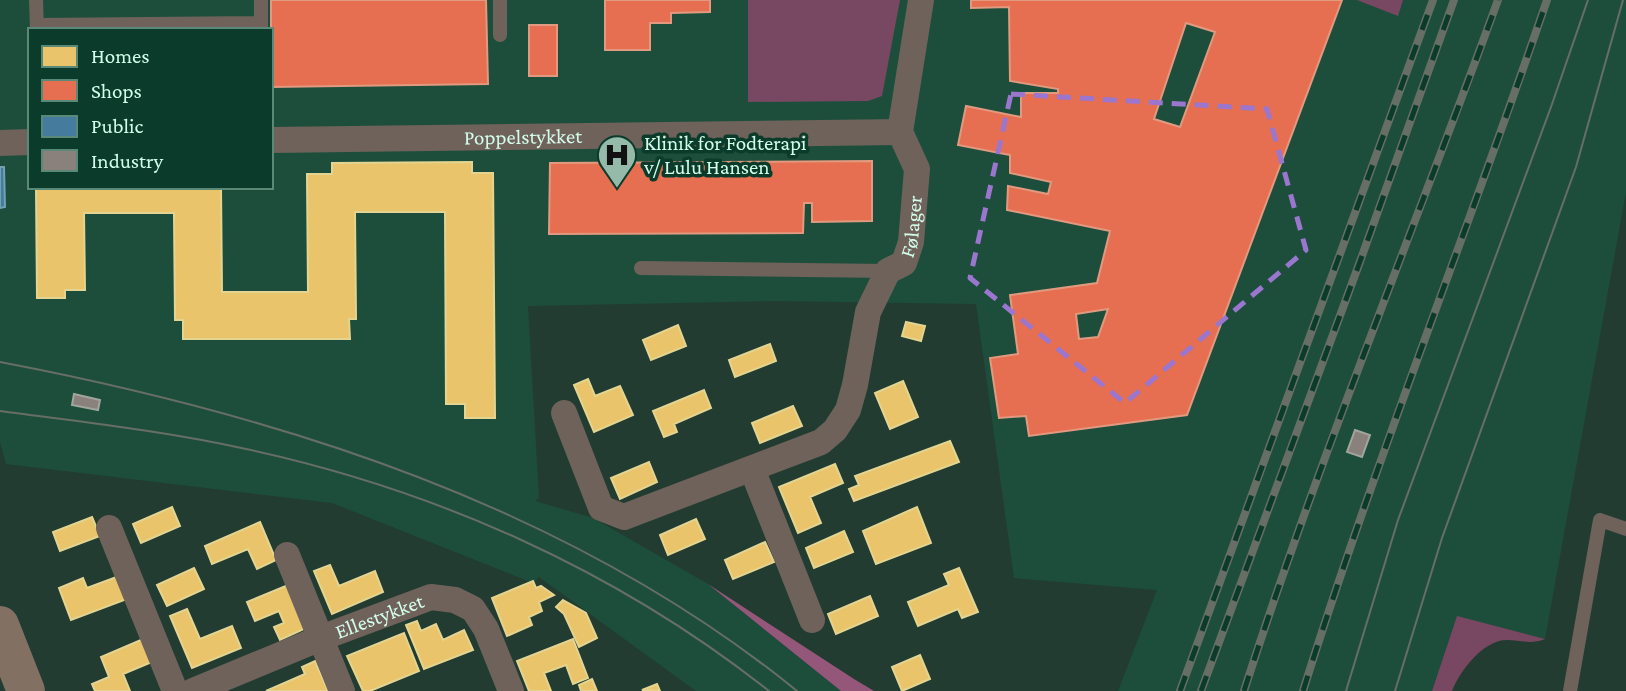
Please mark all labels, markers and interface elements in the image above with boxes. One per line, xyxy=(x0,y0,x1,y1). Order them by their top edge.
legend xyxy=(28,28,273,189)
text: Homes xyxy=(91,44,150,68)
text: Shops xyxy=(91,79,142,103)
text: Public xyxy=(91,114,143,138)
street label: Poppelstykket xyxy=(464,124,583,150)
place label: Klinik for Fodterapi v/ Lulu Hansen xyxy=(643,131,807,179)
hospital icon: Klinik for Fodterapi v/ Lulu Hansen xyxy=(596,134,638,189)
text: Industry xyxy=(91,149,164,173)
street label: Følager xyxy=(895,194,927,261)
street label: Ellestykket xyxy=(332,588,428,644)

